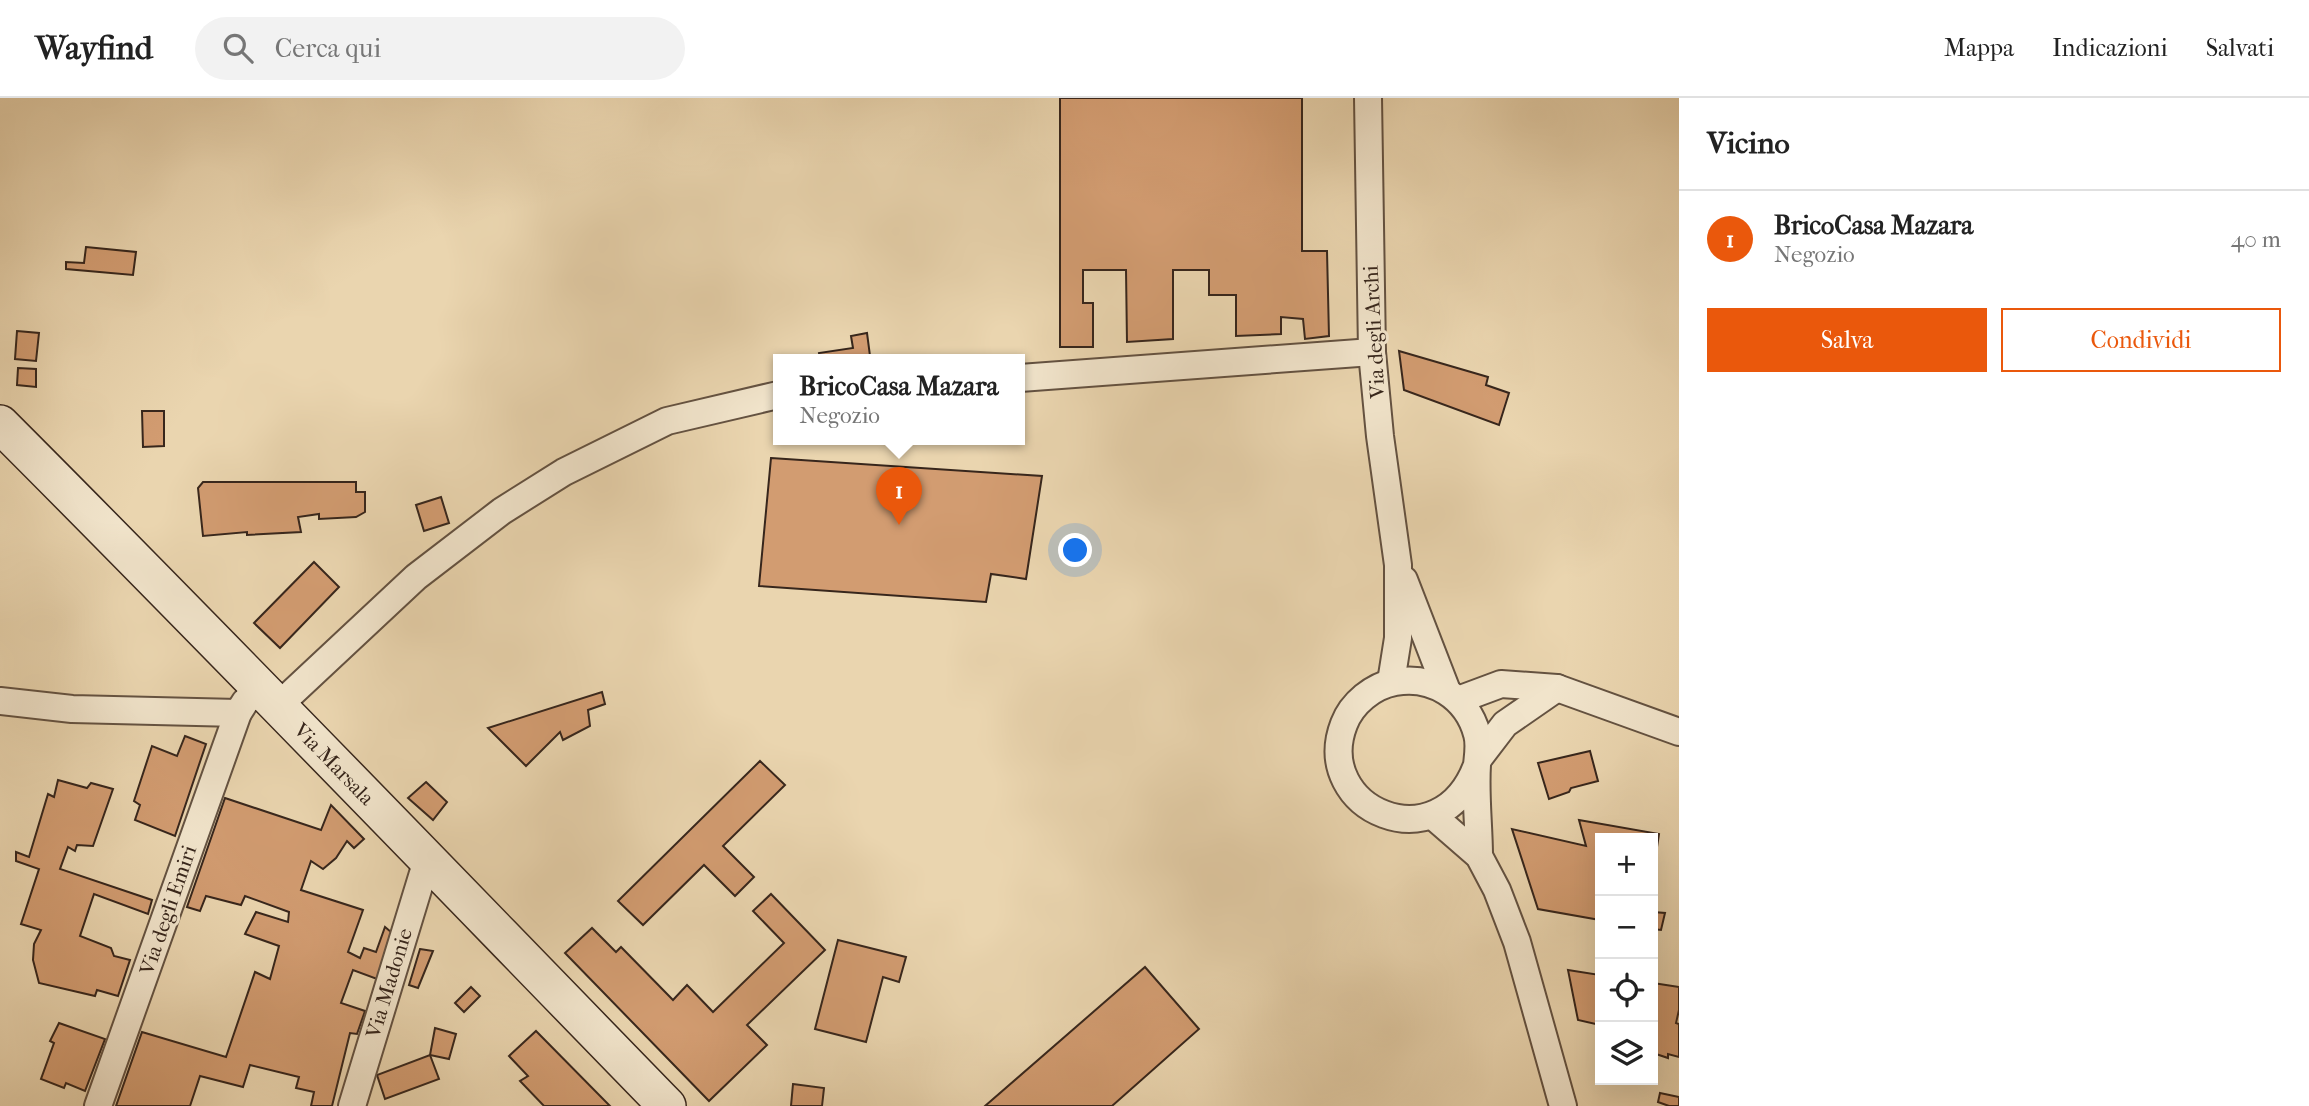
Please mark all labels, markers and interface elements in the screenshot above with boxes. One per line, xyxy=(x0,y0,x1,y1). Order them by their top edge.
search box xyxy=(195,17,685,80)
text: Wayfind xyxy=(35,29,153,68)
icon: search xyxy=(219,29,257,67)
text: Cerca qui xyxy=(275,33,381,64)
text: Mappa xyxy=(1944,34,2014,62)
text: Indicazioni xyxy=(2052,34,2168,62)
text: Salvati xyxy=(2206,34,2274,62)
text: Vicino xyxy=(1707,126,1790,161)
text: BricoCasa Mazara xyxy=(1774,210,1973,241)
text: 1 xyxy=(1726,226,1734,253)
text: 40 m xyxy=(2231,226,2281,253)
text: Negozio xyxy=(1774,241,1855,268)
street label: Via degli Archi xyxy=(1359,265,1390,400)
button: Salva xyxy=(1707,308,1987,372)
button: Condividi xyxy=(2001,308,2281,372)
popup xyxy=(773,354,1025,445)
text: BricoCasa Mazara xyxy=(799,371,999,402)
text: Negozio xyxy=(799,402,880,429)
pin: 1 xyxy=(876,467,922,525)
your location xyxy=(1058,533,1092,567)
street label: Via Marsala xyxy=(288,717,379,810)
map controls xyxy=(1595,833,1658,1085)
button: + xyxy=(1595,833,1658,896)
street label: Via degli Emiri xyxy=(134,842,201,979)
button: − xyxy=(1595,896,1658,959)
street label: Via Madonie xyxy=(361,925,417,1042)
button: locate xyxy=(1595,959,1658,1022)
button: layers xyxy=(1595,1022,1658,1085)

